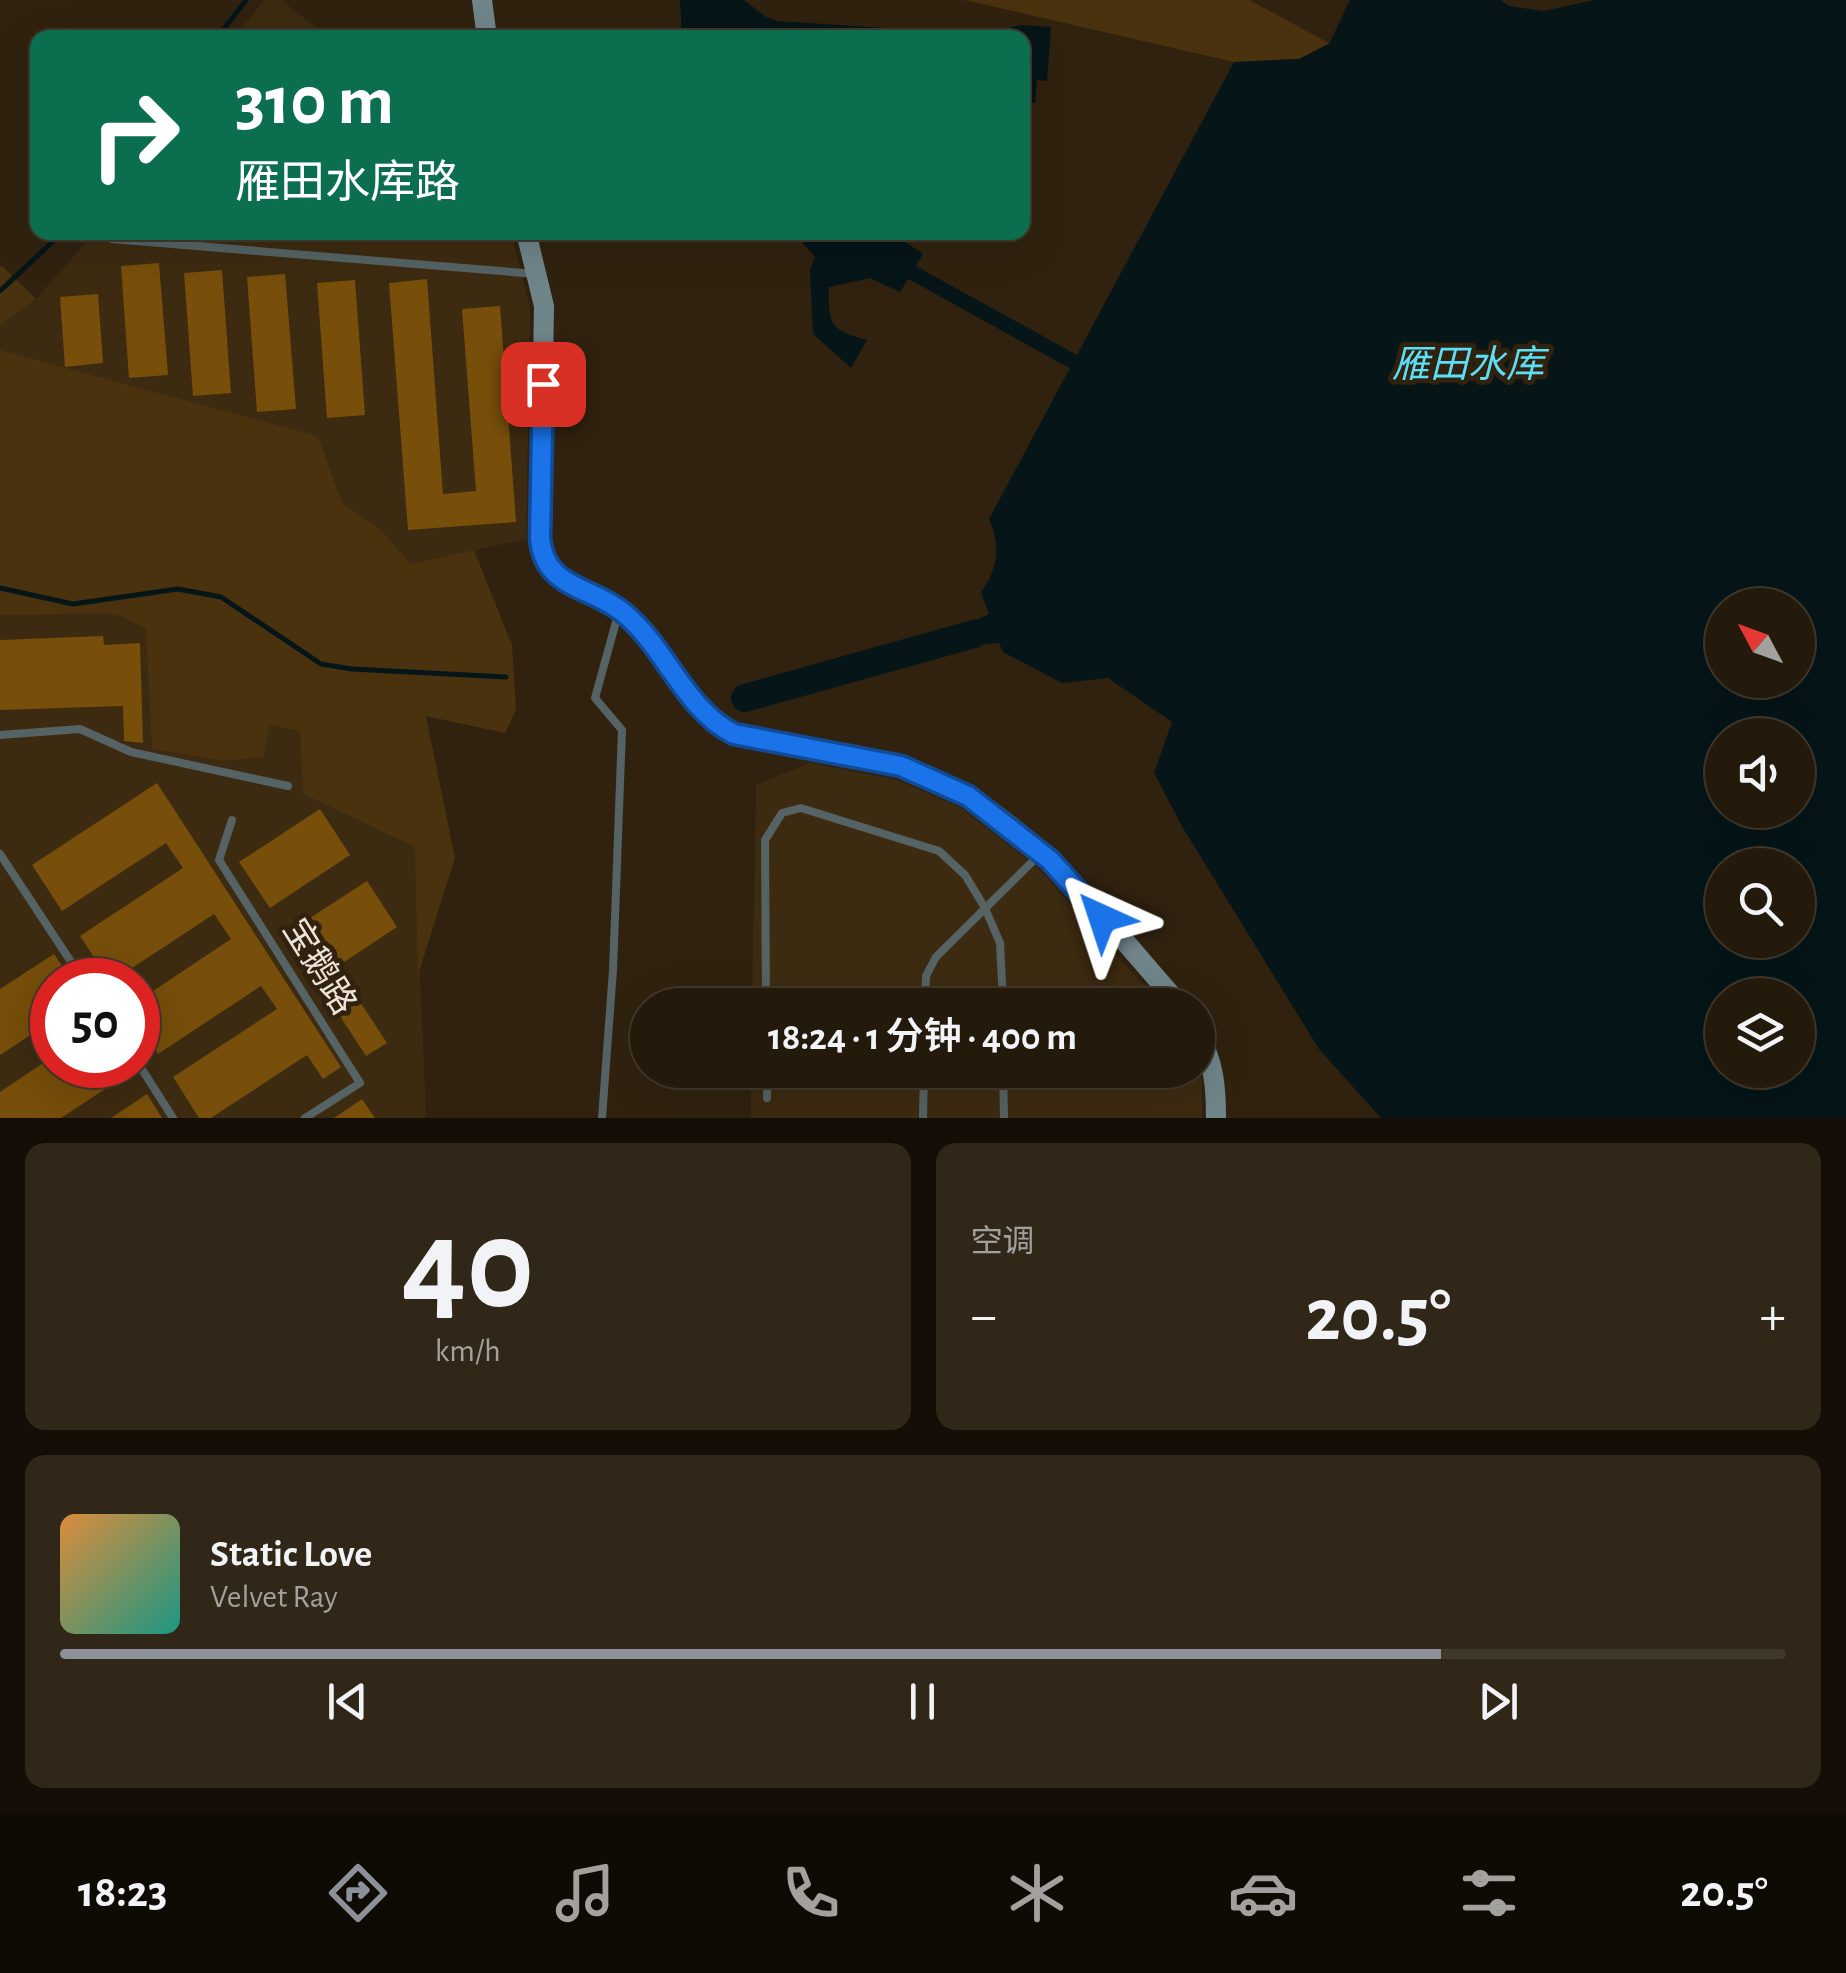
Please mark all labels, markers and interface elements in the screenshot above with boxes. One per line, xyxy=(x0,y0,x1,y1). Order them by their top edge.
text: 310 m xyxy=(235,67,394,137)
icon: right xyxy=(70,70,200,200)
text: 雁田水库路 xyxy=(235,161,460,206)
pin xyxy=(501,342,586,427)
water label: 雁田水库 xyxy=(1392,345,1550,385)
icon: arrive xyxy=(516,357,571,412)
north arrow xyxy=(1705,588,1815,698)
map controls xyxy=(1705,588,1815,1088)
button: sound xyxy=(1705,718,1815,828)
button: search xyxy=(1705,848,1815,958)
position arrow xyxy=(1050,866,1154,970)
street label: 宝鹅路 xyxy=(276,912,363,1021)
speed limit sign: 50 xyxy=(30,958,160,1088)
button: layers xyxy=(1705,978,1815,1088)
text: 18:24 · 1 分钟 · 400 m xyxy=(768,1019,1077,1057)
text: 40 xyxy=(401,1202,534,1332)
text: 空调 xyxy=(971,1226,1035,1258)
text: 20.5° xyxy=(1305,1279,1451,1354)
text: − xyxy=(971,1289,997,1344)
text: + xyxy=(1760,1289,1786,1344)
text: km/h xyxy=(435,1335,501,1367)
text: Static Love xyxy=(210,1536,372,1574)
text: Velvet Ray xyxy=(210,1581,338,1613)
icon: previous xyxy=(320,1674,375,1729)
icon: pause xyxy=(895,1674,950,1729)
icon: next xyxy=(1471,1674,1526,1729)
icon: directions xyxy=(323,1858,393,1928)
icon: music xyxy=(550,1858,620,1928)
icon: phone xyxy=(776,1858,846,1928)
icon: climate xyxy=(1002,1858,1072,1928)
icon: car xyxy=(1228,1858,1298,1928)
icon: filters xyxy=(1454,1858,1524,1928)
text: 18:23 xyxy=(78,1870,167,1915)
text: 20.5° xyxy=(1680,1870,1768,1915)

